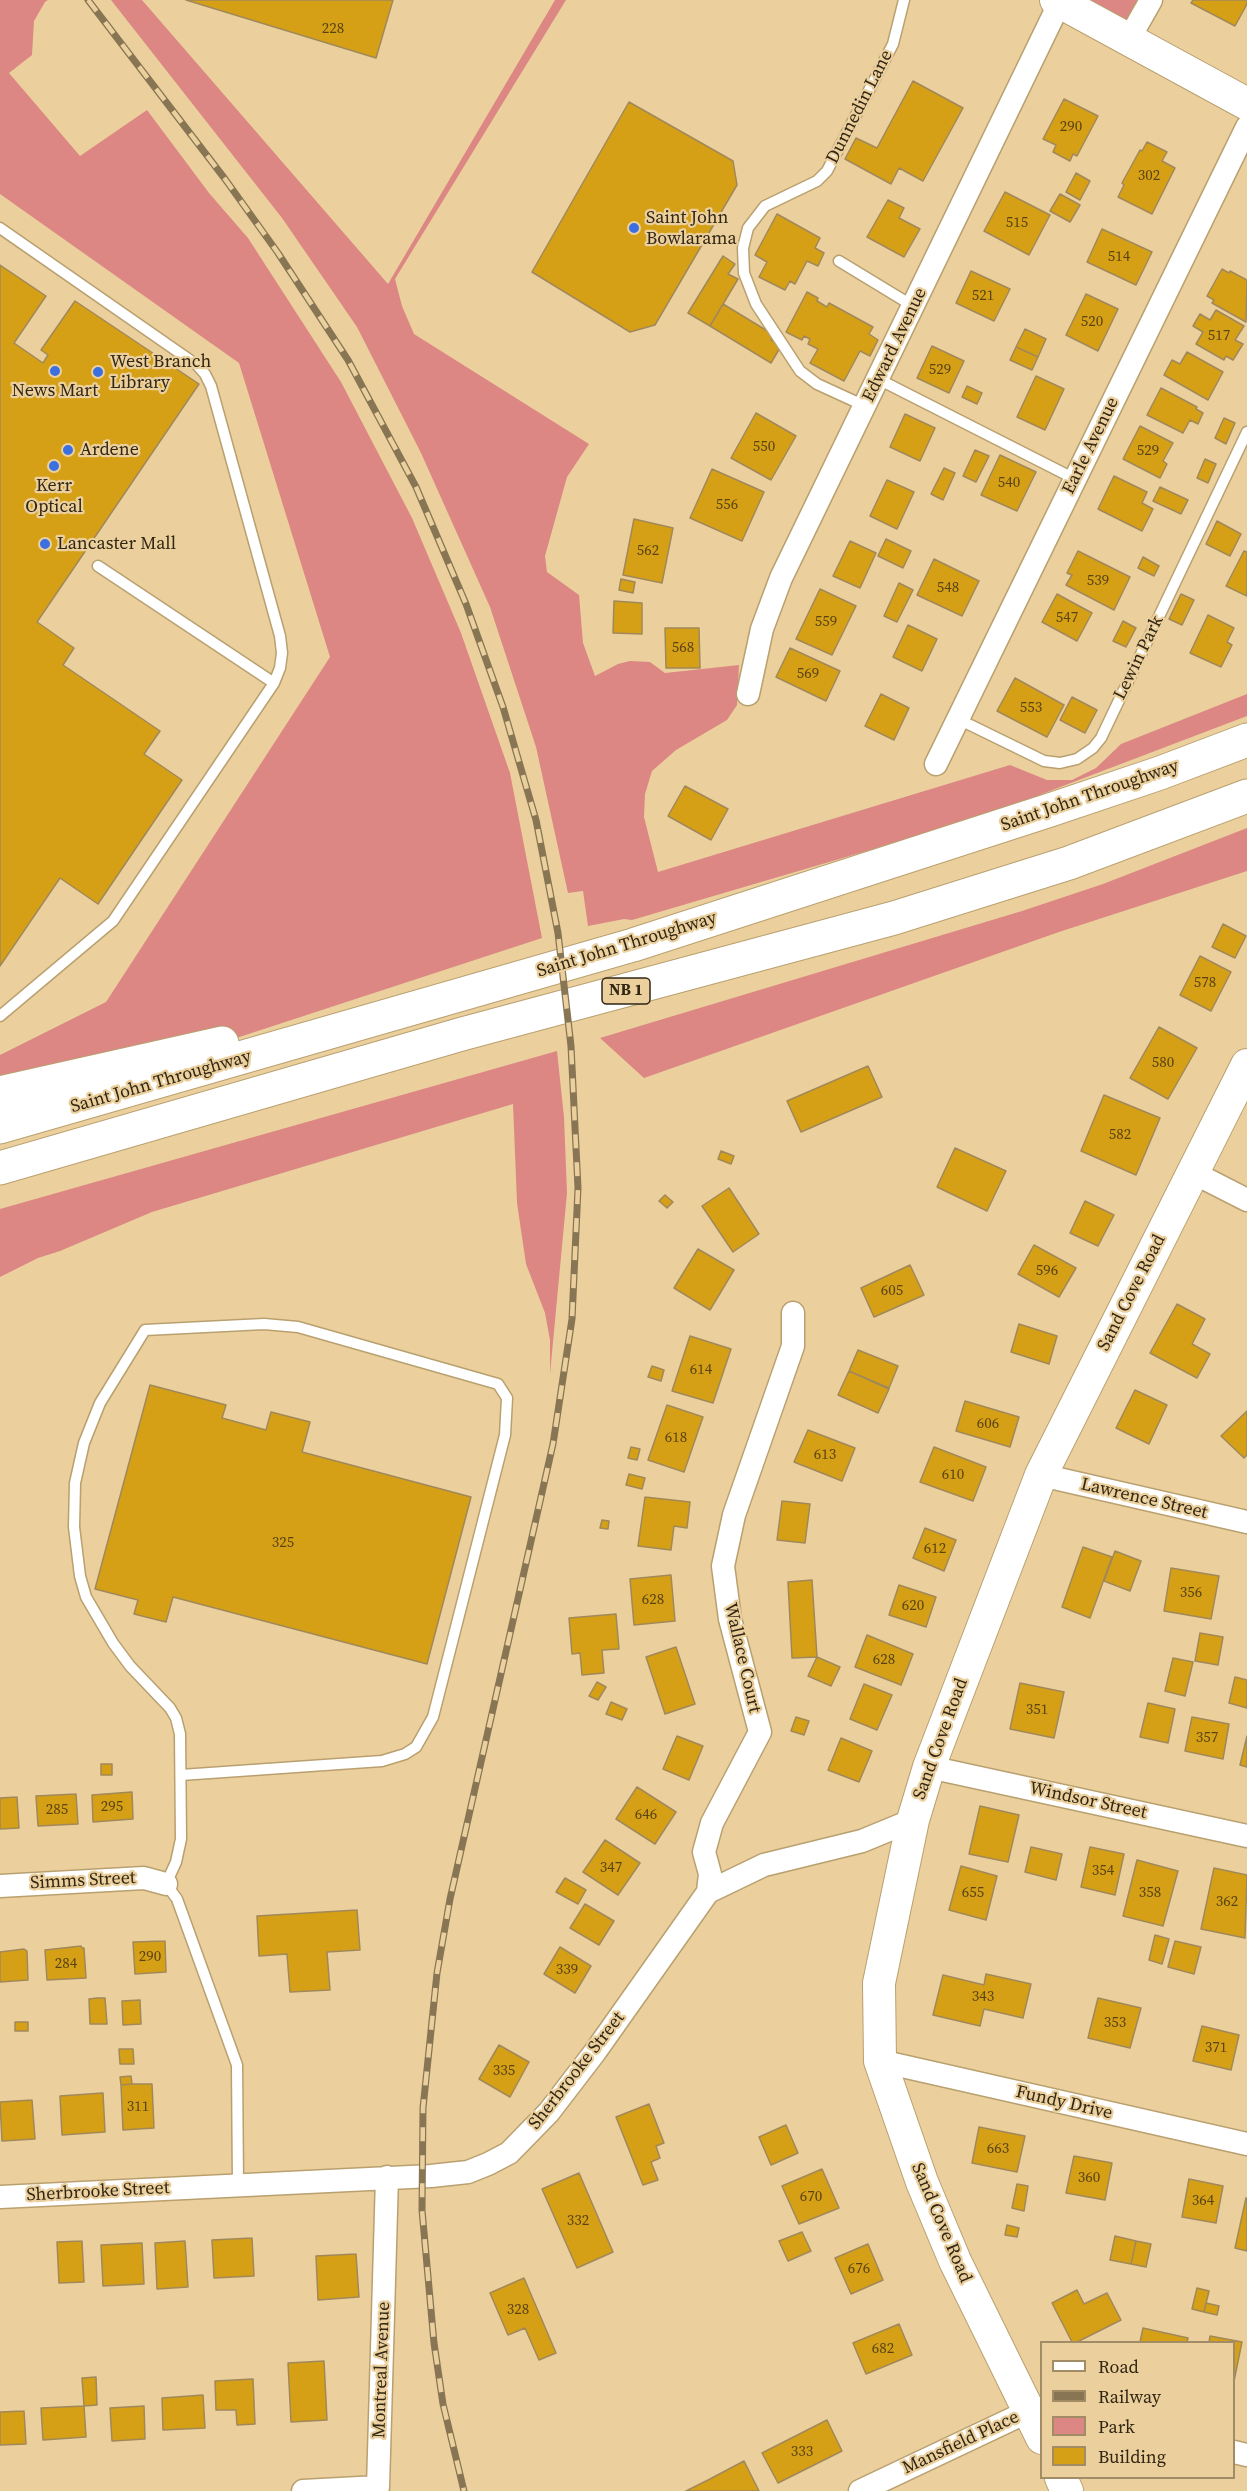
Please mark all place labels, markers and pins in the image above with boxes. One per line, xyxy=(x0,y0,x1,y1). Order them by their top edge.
place label: Saint John Bowlarama xyxy=(646,207,737,250)
marker: Saint John Bowlarama xyxy=(627,221,641,235)
place label: West Branch Library xyxy=(110,351,211,394)
marker: News Mart xyxy=(48,364,62,378)
marker: West Branch Library xyxy=(91,365,105,379)
place label: News Mart xyxy=(12,380,98,402)
place label: Ardene xyxy=(80,439,139,461)
marker: Ardene xyxy=(61,443,75,457)
marker: Kerr Optical xyxy=(47,459,61,473)
place label: Kerr Optical xyxy=(25,475,83,518)
place label: Lancaster Mall xyxy=(57,533,176,555)
marker: Lancaster Mall xyxy=(38,537,52,551)

